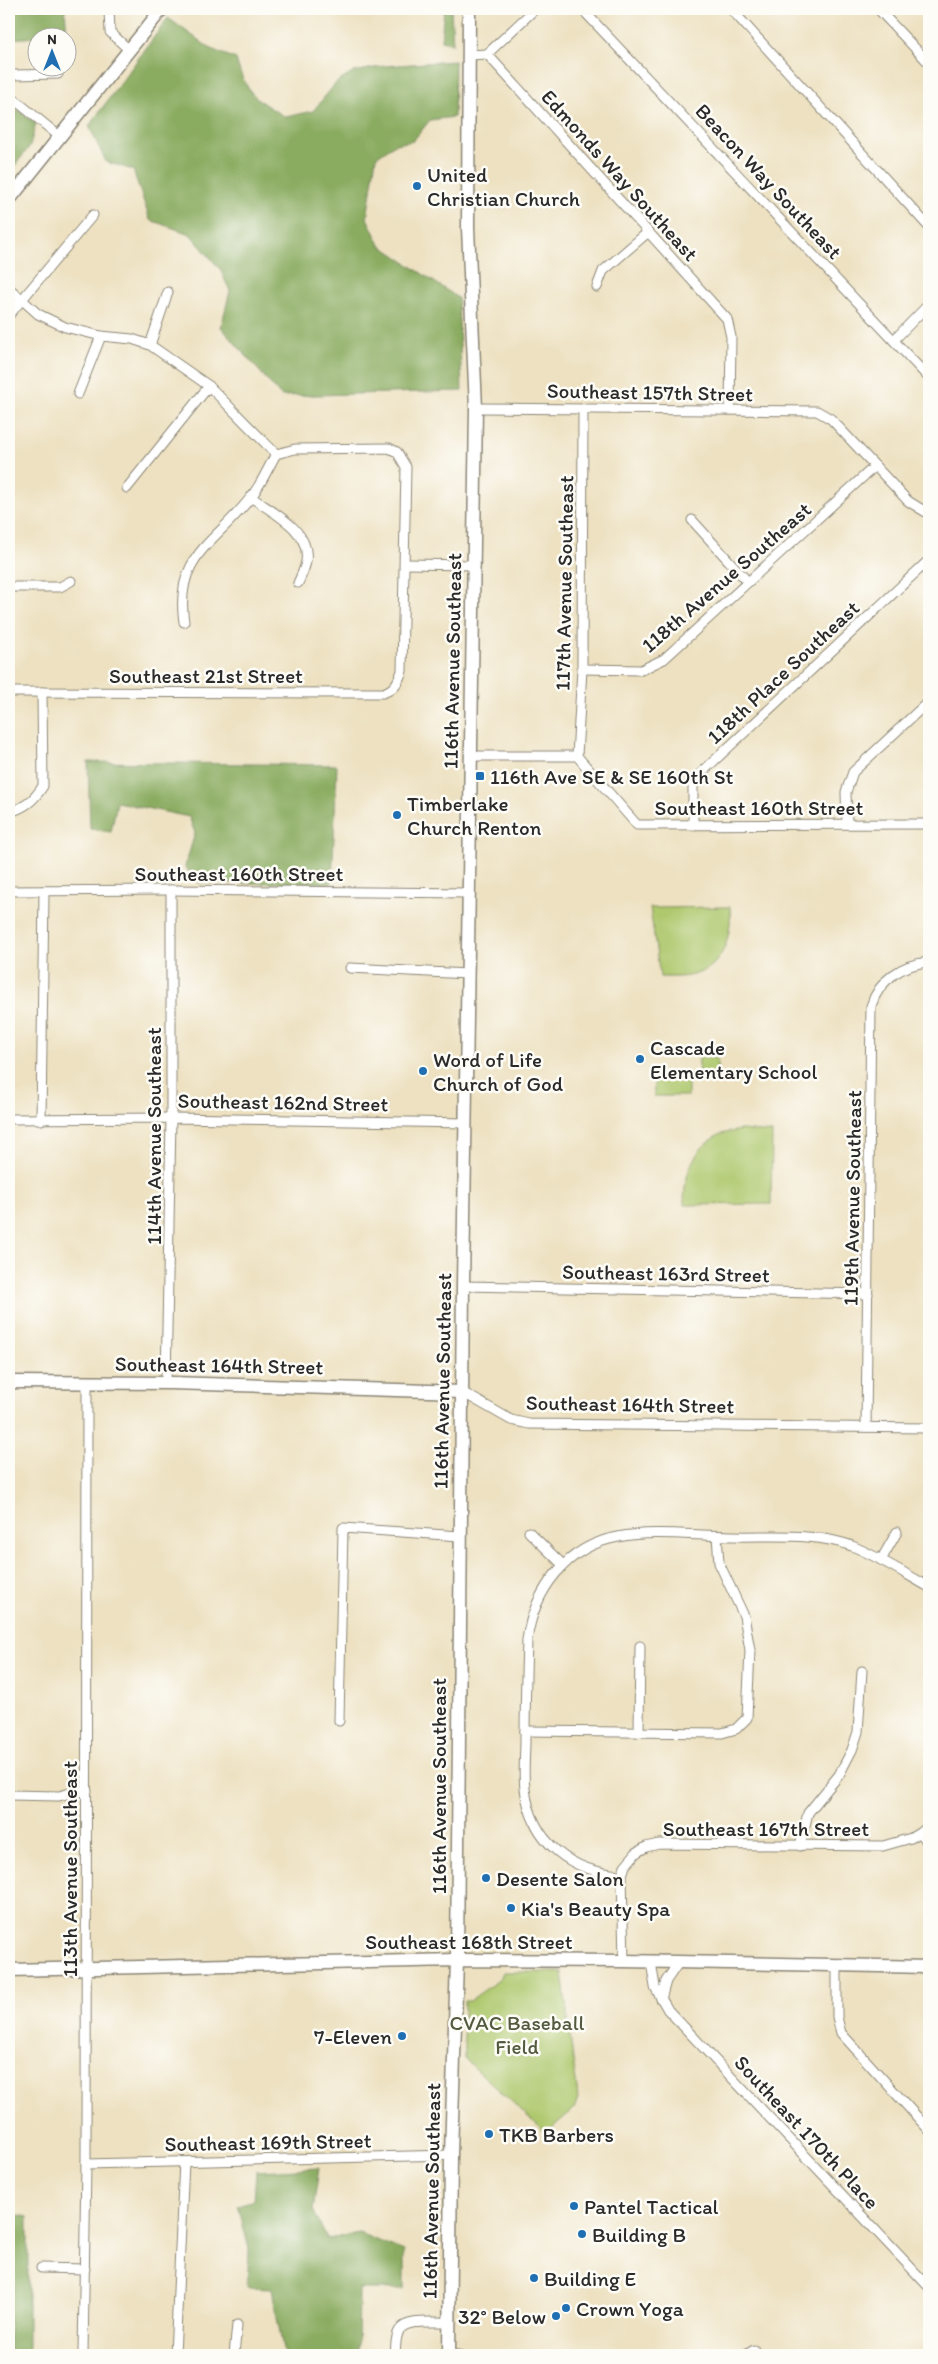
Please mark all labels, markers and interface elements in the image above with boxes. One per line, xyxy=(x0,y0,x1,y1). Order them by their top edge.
north arrow xyxy=(28,28,78,78)
text: N xyxy=(47,31,57,48)
street label: Edmonds Way Southeast xyxy=(536,84,704,266)
street label: Beacon Way Southeast xyxy=(690,98,848,264)
place label: United Christian Church xyxy=(427,162,580,211)
marker: United Christian Church xyxy=(411,180,423,192)
street label: Southeast 157th Street xyxy=(547,378,753,406)
street label: 117th Avenue Southeast xyxy=(550,475,578,691)
street label: 118th Avenue Southeast xyxy=(636,496,816,658)
street label: 116th Avenue Southeast xyxy=(438,553,466,769)
street label: 118th Place Southeast xyxy=(702,595,864,749)
street label: Southeast 21st Street xyxy=(109,663,303,688)
place label: 116th Ave SE & SE 160th St xyxy=(490,764,734,789)
marker: 116th Ave SE & SE 160th St xyxy=(474,770,486,782)
place label: Timberlake Church Renton xyxy=(407,791,542,840)
street label: Southeast 160th Street xyxy=(655,795,864,820)
marker: Timberlake Church Renton xyxy=(391,809,403,821)
street label: Southeast 160th Street xyxy=(135,861,344,886)
street label: 114th Avenue Southeast xyxy=(141,1027,166,1245)
place label: Cascade Elementary School xyxy=(650,1035,818,1084)
place label: Word of Life Church of God xyxy=(433,1047,564,1096)
marker: Cascade Elementary School xyxy=(634,1053,646,1065)
marker: Word of Life Church of God xyxy=(417,1065,429,1077)
street label: Southeast 162nd Street xyxy=(178,1088,389,1116)
street label: 119th Avenue Southeast xyxy=(838,1090,866,1306)
street label: Southeast 163rd Street xyxy=(562,1259,770,1287)
street label: 116th Avenue Southeast xyxy=(428,1273,456,1489)
street label: Southeast 164th Street xyxy=(115,1351,324,1379)
street label: Southeast 164th Street xyxy=(526,1390,735,1418)
street label: 116th Avenue Southeast xyxy=(426,1678,451,1894)
street label: 113th Avenue Southeast xyxy=(57,1761,82,1977)
street label: Southeast 167th Street xyxy=(663,1816,869,1841)
place label: Desente Salon xyxy=(496,1866,624,1891)
marker: Desente Salon xyxy=(480,1872,492,1884)
place label: Kia's Beauty Spa xyxy=(521,1896,670,1921)
marker: Kia's Beauty Spa xyxy=(505,1902,517,1914)
street label: Southeast 168th Street xyxy=(365,1929,573,1954)
park label: CVAC Baseball Field xyxy=(449,2010,585,2059)
place label: 7-Eleven xyxy=(314,2024,392,2049)
marker: 7-Eleven xyxy=(396,2030,408,2042)
street label: Southeast 170th Place xyxy=(729,2050,885,2214)
street label: 116th Avenue Southeast xyxy=(417,2083,445,2299)
place label: TKB Barbers xyxy=(499,2122,614,2147)
street label: Southeast 169th Street xyxy=(164,2128,372,2156)
marker: TKB Barbers xyxy=(483,2128,495,2140)
place label: Pantel Tactical xyxy=(584,2194,719,2219)
marker: Pantel Tactical xyxy=(568,2200,580,2212)
place label: Building B xyxy=(592,2222,686,2247)
marker: Building B xyxy=(576,2228,588,2240)
place label: Building E xyxy=(544,2266,636,2291)
marker: Building E xyxy=(528,2272,540,2284)
place label: Crown Yoga xyxy=(576,2296,684,2321)
marker: Crown Yoga xyxy=(560,2302,572,2314)
place label: 32° Below xyxy=(458,2304,546,2329)
marker: 32° Below xyxy=(550,2310,562,2322)

